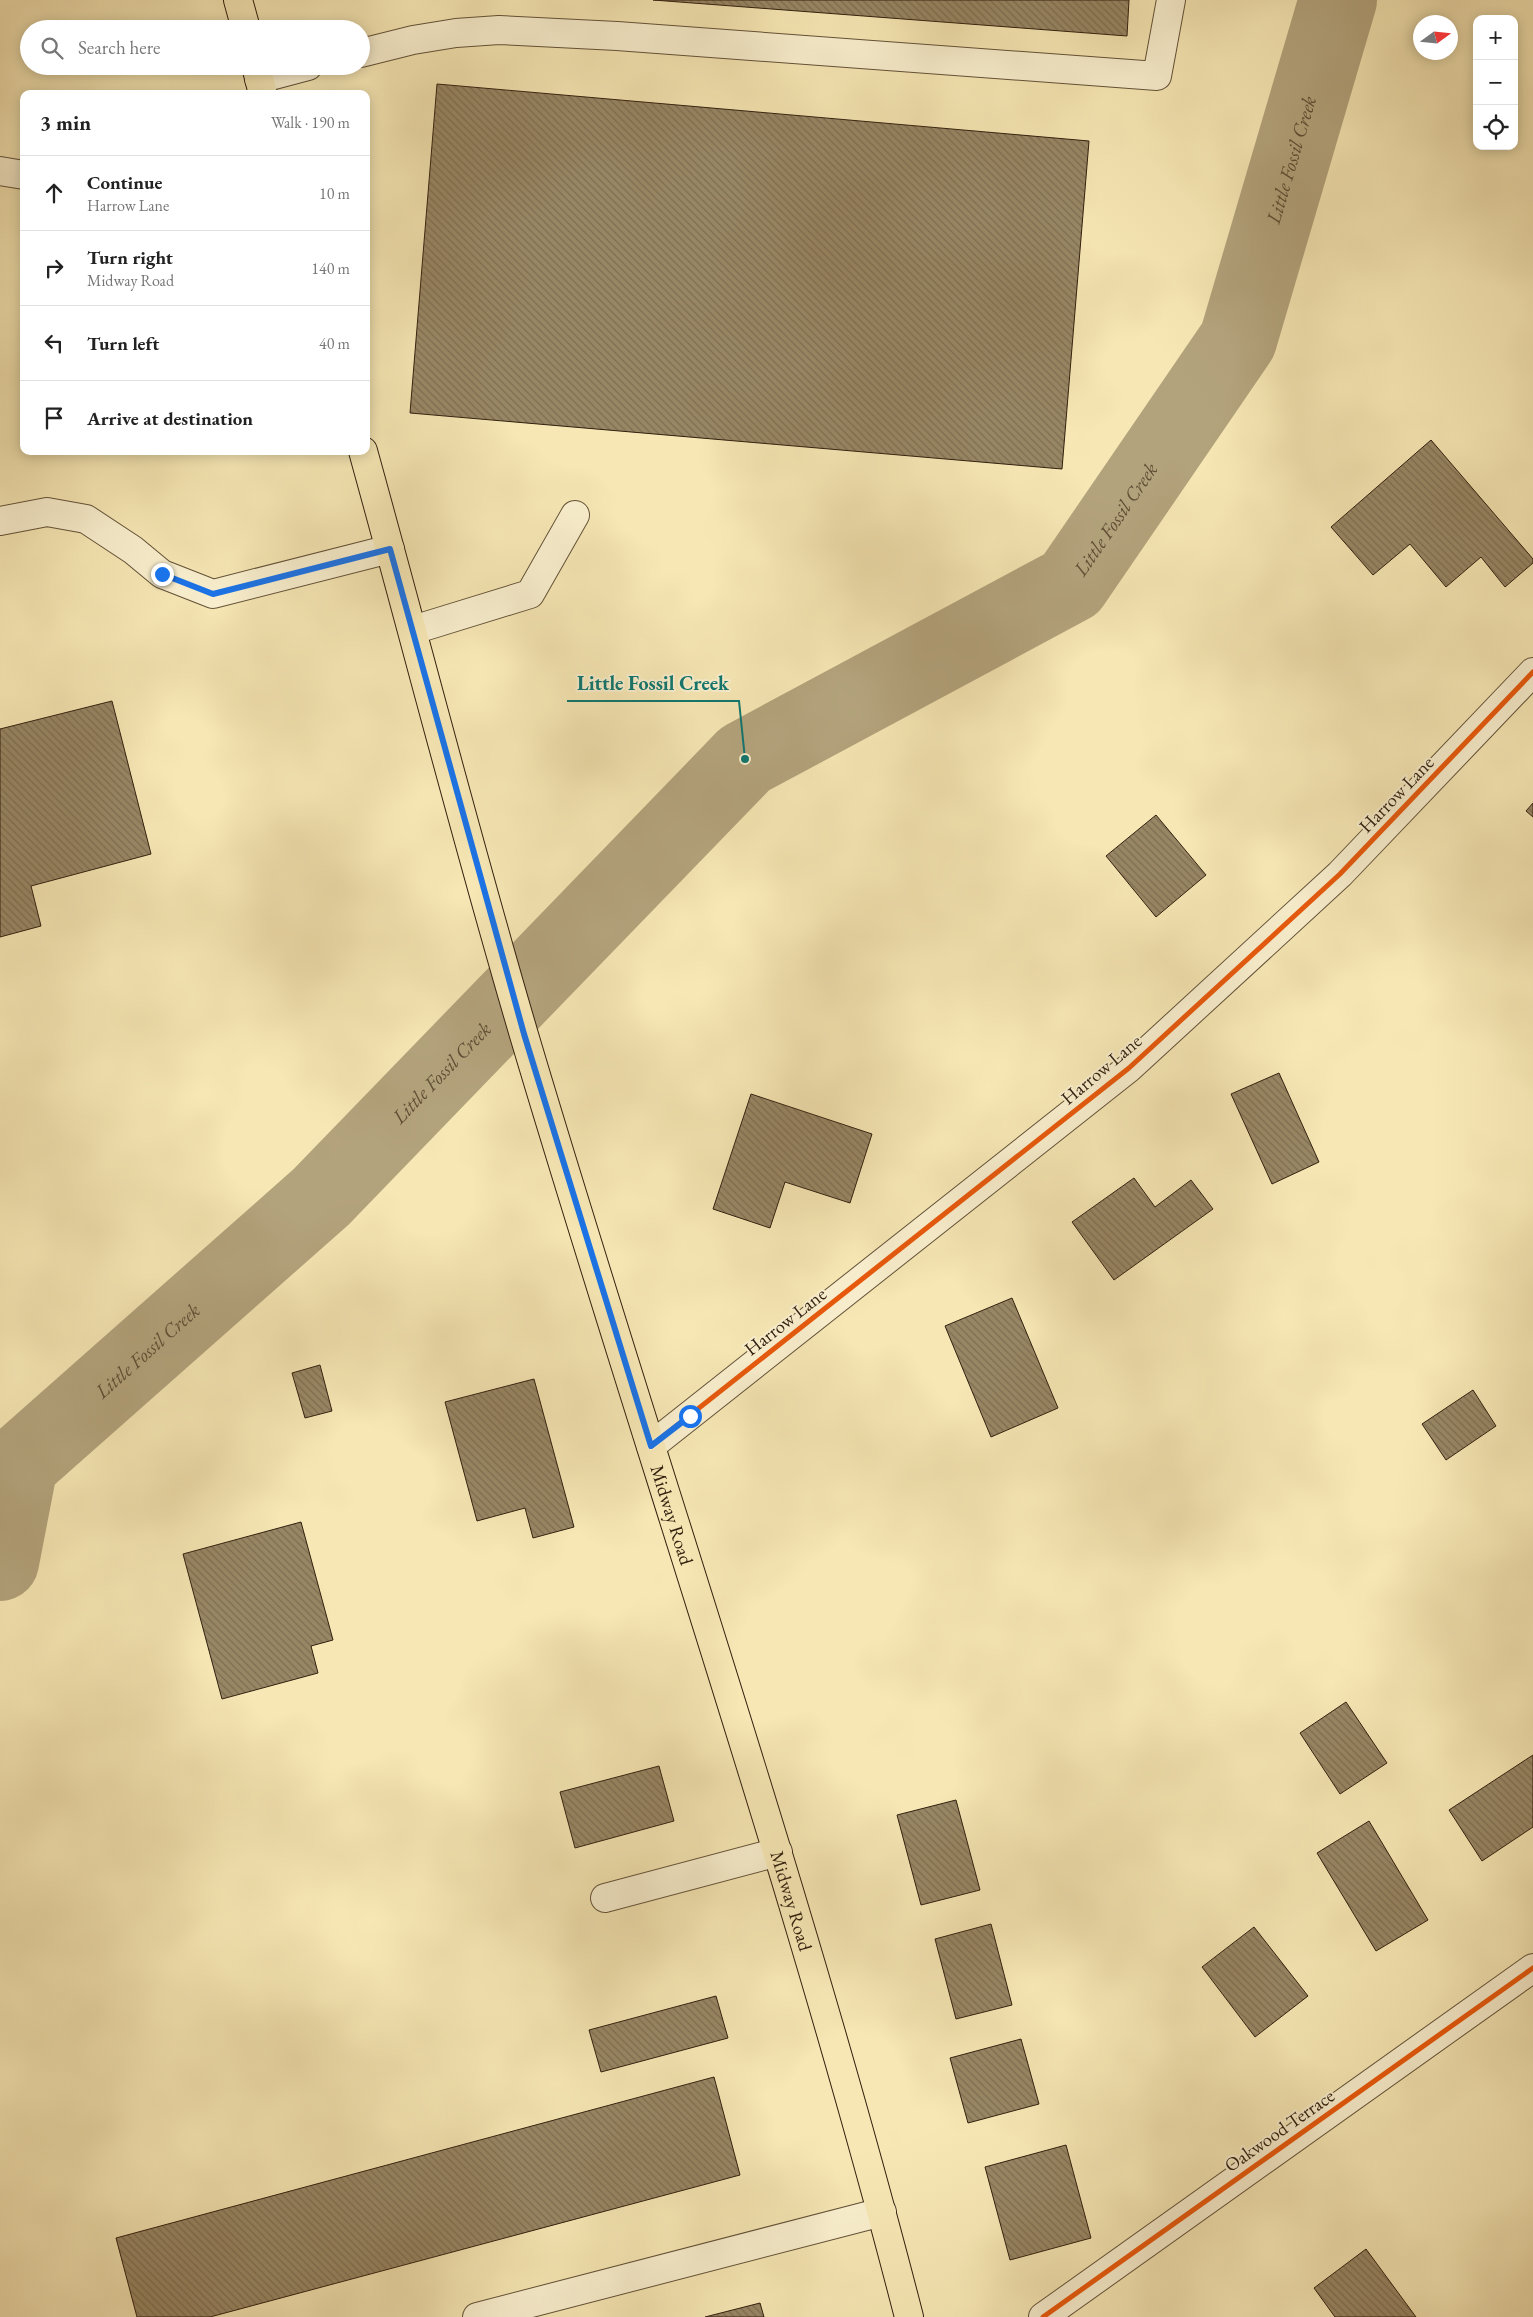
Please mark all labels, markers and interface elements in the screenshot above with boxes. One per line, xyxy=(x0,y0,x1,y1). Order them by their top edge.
north arrow xyxy=(1413,15,1458,60)
map controls xyxy=(1473,15,1518,150)
button: + xyxy=(1473,15,1518,60)
search box xyxy=(20,20,370,75)
icon: search xyxy=(38,34,66,62)
text: Search here xyxy=(78,35,160,60)
button: − xyxy=(1473,60,1518,105)
water label: Little Fossil Creek xyxy=(1260,93,1322,228)
button: locate xyxy=(1473,105,1518,150)
text: 3 min xyxy=(40,109,91,136)
text: Walk · 190 m xyxy=(271,112,350,133)
text: Continue xyxy=(87,170,162,195)
icon: ahead xyxy=(40,179,68,207)
text: 10 m xyxy=(319,183,350,204)
text: Harrow Lane xyxy=(87,195,169,216)
text: Turn right xyxy=(87,245,173,270)
icon: right xyxy=(40,254,68,282)
text: 140 m xyxy=(311,258,350,279)
text: Midway Road xyxy=(87,270,174,291)
icon: left xyxy=(40,329,68,357)
text: Turn left xyxy=(87,331,159,356)
text: 40 m xyxy=(319,333,350,354)
icon: arrive xyxy=(40,404,68,432)
text: Arrive at destination xyxy=(87,406,253,431)
water label: Little Fossil Creek xyxy=(1067,457,1163,582)
route end xyxy=(151,563,174,586)
callout: Little Fossil Creek xyxy=(567,666,739,701)
text: Little Fossil Creek xyxy=(577,670,730,696)
street label: Harrow Lane xyxy=(1353,751,1439,838)
water label: Little Fossil Creek xyxy=(385,1016,497,1130)
street label: Harrow Lane xyxy=(1056,1028,1147,1110)
street label: Harrow Lane xyxy=(739,1281,832,1361)
water label: Little Fossil Creek xyxy=(88,1297,205,1405)
route start xyxy=(679,1405,702,1428)
street label: Midway Road xyxy=(644,1462,699,1568)
street label: Midway Road xyxy=(765,1848,818,1954)
street label: Oakwood Terrace xyxy=(1219,2083,1339,2178)

